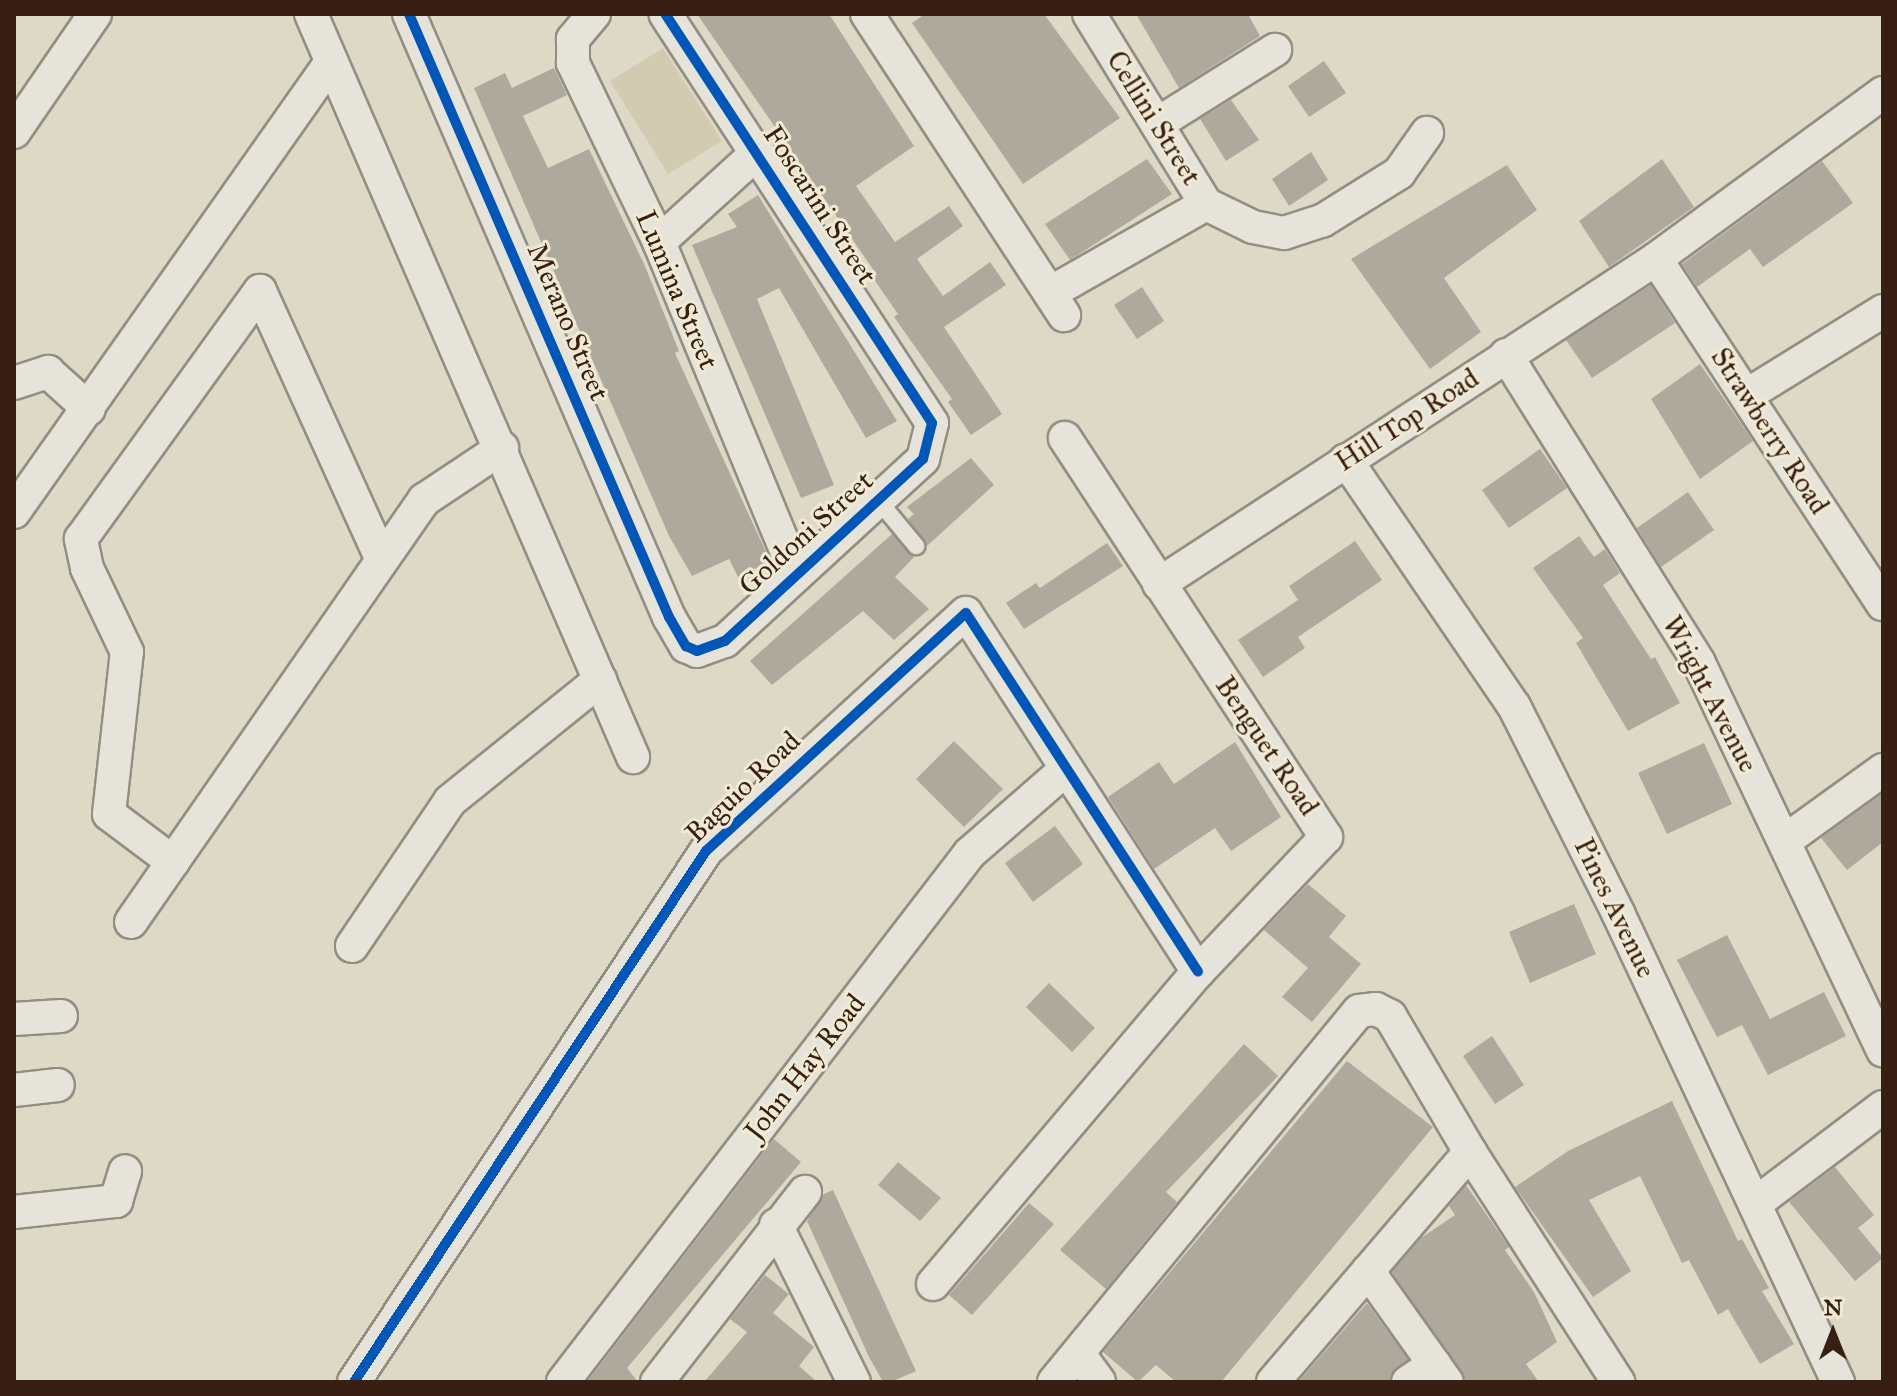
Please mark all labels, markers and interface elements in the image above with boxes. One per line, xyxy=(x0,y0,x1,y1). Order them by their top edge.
street label: Cellini Street xyxy=(1099,45,1209,191)
street label: Foscarini Street xyxy=(756,119,884,291)
street label: Lumina Street xyxy=(628,205,726,375)
street label: Merano Street xyxy=(520,238,616,406)
street label: Strawberry Road xyxy=(1704,342,1836,520)
street label: Hill Top Road xyxy=(1329,361,1485,479)
street label: Goldoni Street xyxy=(732,464,880,602)
street label: Wright Avenue xyxy=(1655,610,1765,778)
street label: Benguet Road xyxy=(1208,670,1326,822)
street label: Baguio Road xyxy=(679,724,807,850)
street label: Pines Avenue xyxy=(1567,833,1663,983)
street label: John Hay Road xyxy=(738,987,872,1147)
north arrow xyxy=(1793,1292,1873,1372)
text: N xyxy=(1824,1294,1842,1321)

